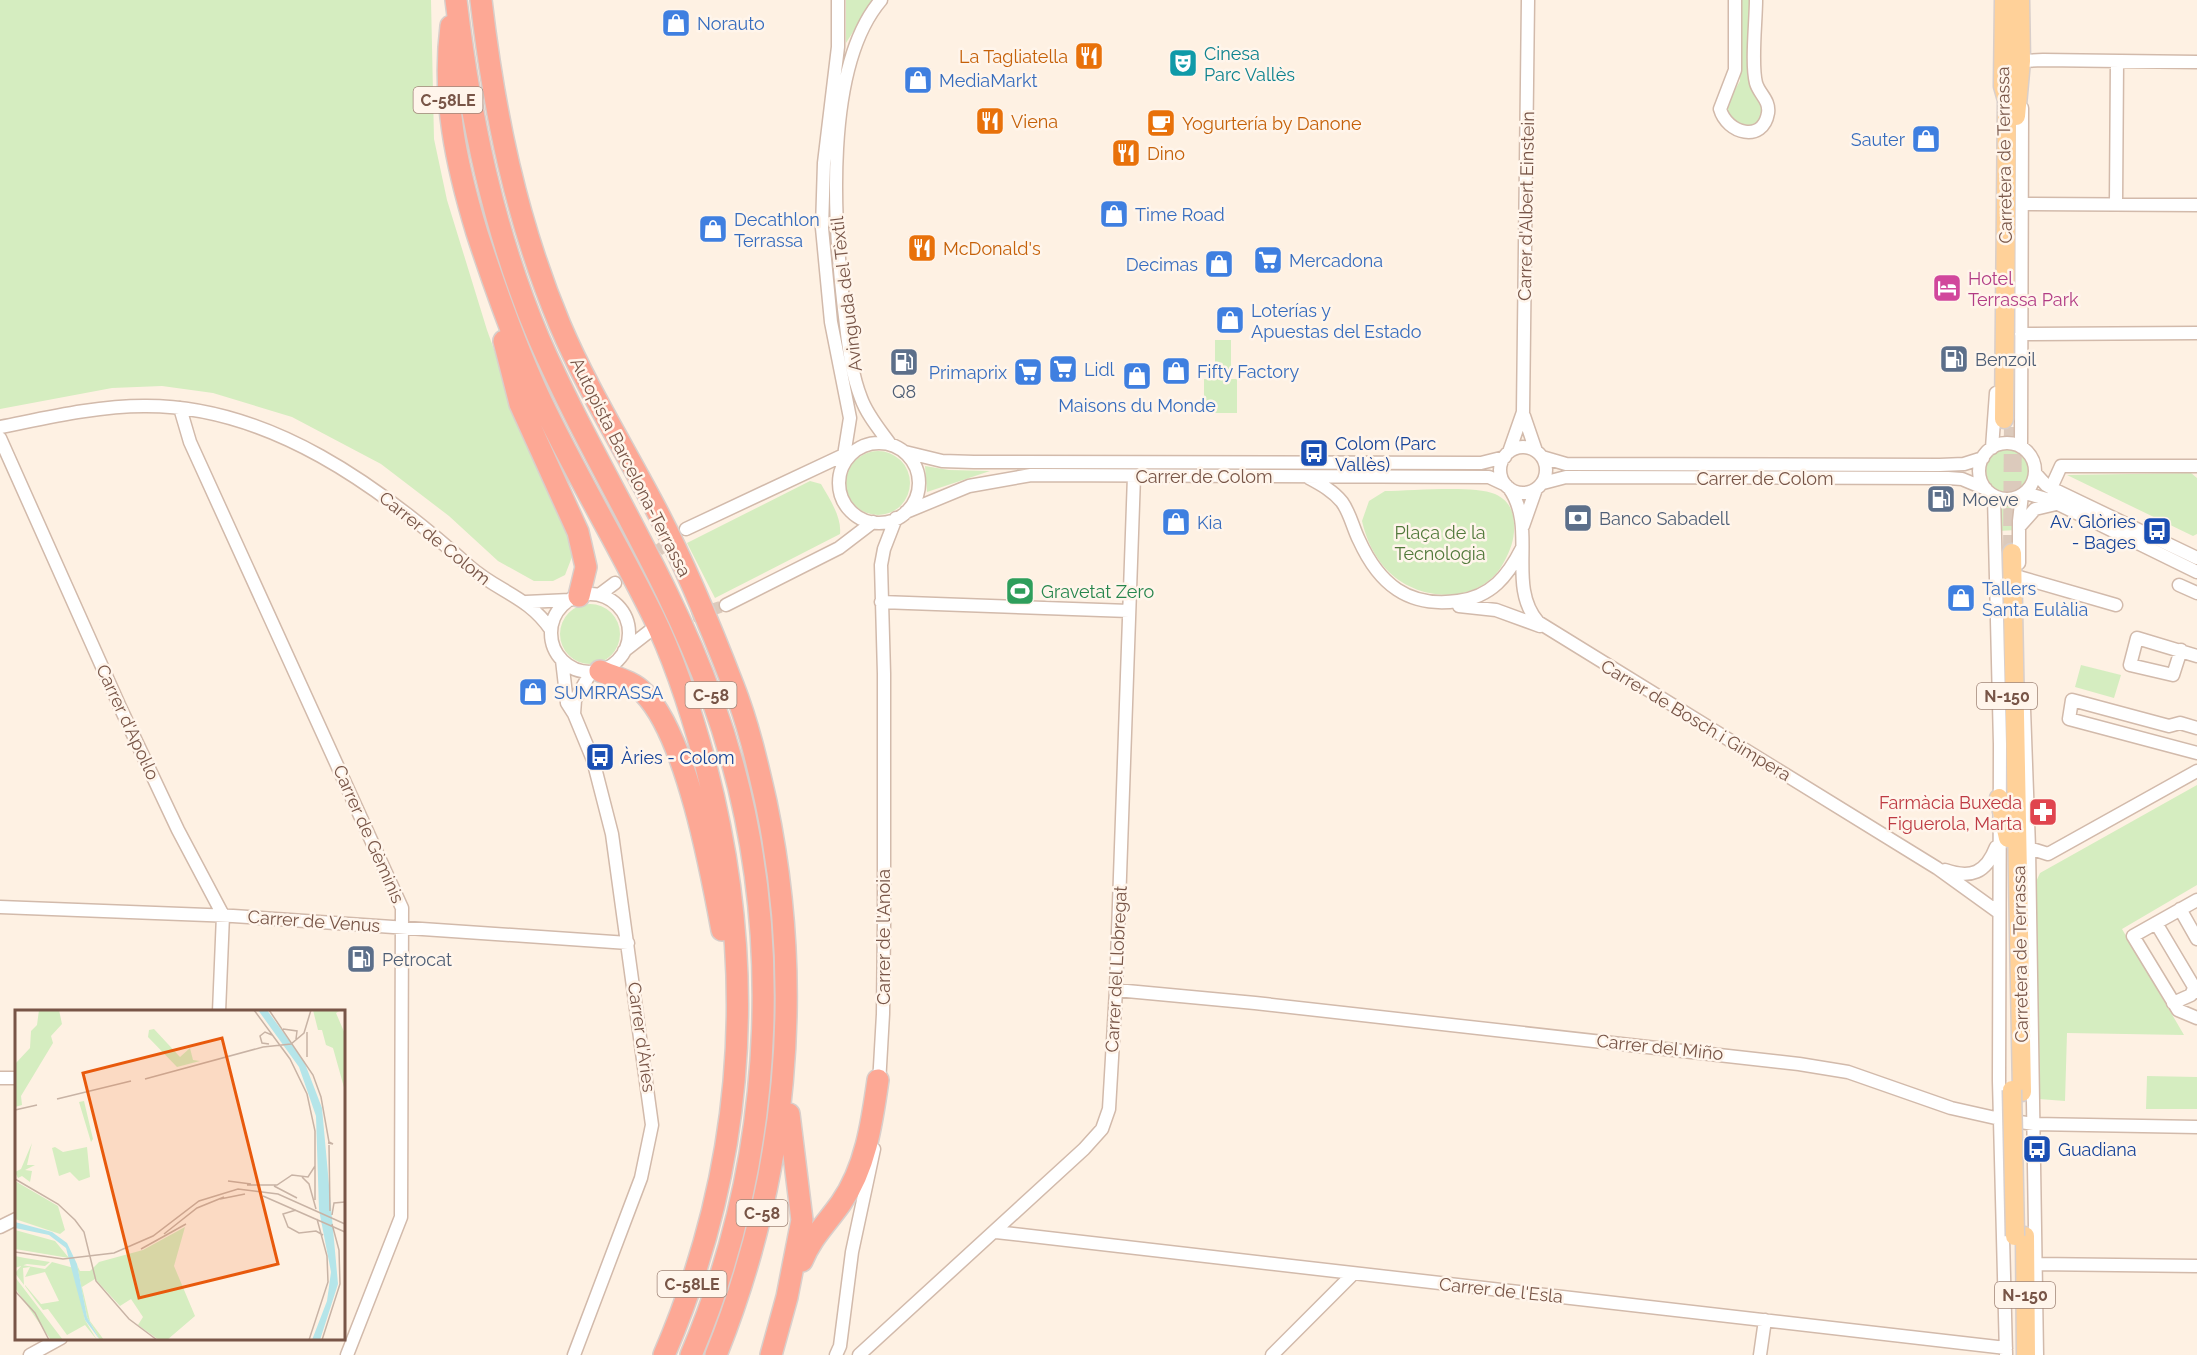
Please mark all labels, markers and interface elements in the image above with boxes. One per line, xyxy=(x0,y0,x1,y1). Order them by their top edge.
shop icon: Norauto xyxy=(660,7,692,39)
place label: Norauto xyxy=(697,13,765,34)
restaurant icon: La Tagliatella xyxy=(1073,40,1105,72)
place label: Cinesa Parc Vallès xyxy=(1204,43,1295,85)
place label: La Tagliatella xyxy=(959,46,1068,67)
theatre icon: Cinesa Parc Vallès xyxy=(1167,47,1199,79)
shop icon: MediaMarkt xyxy=(902,64,934,96)
street label: Carretera de Terrassa xyxy=(1992,66,2016,244)
place label: MediaMarkt xyxy=(939,70,1038,91)
road number: C-58LE xyxy=(414,87,482,113)
restaurant icon: Viena xyxy=(974,105,1006,137)
cafe icon: Yogurtería by Danone xyxy=(1145,107,1177,139)
place label: Viena xyxy=(1011,111,1058,132)
street label: Carrer d'Albert Einstein xyxy=(1514,111,1538,301)
place label: Yogurtería by Danone xyxy=(1182,113,1362,134)
shop icon: Sauter xyxy=(1910,123,1942,155)
place label: Sauter xyxy=(1851,129,1906,150)
restaurant icon: Dino xyxy=(1110,137,1142,169)
place label: Dino xyxy=(1147,143,1185,164)
shop icon: Time Road xyxy=(1098,198,1130,230)
place label: Time Road xyxy=(1135,204,1225,225)
place label: Decathlon Terrassa xyxy=(734,209,820,251)
shop icon: Decathlon Terrassa xyxy=(697,213,729,245)
street label: Avinguda del Tèxtil xyxy=(826,215,866,373)
restaurant icon: McDonald's xyxy=(906,232,938,264)
place label: McDonald's xyxy=(943,238,1041,259)
supermarket icon: Mercadona xyxy=(1252,244,1284,276)
shop icon: Decimas xyxy=(1203,248,1235,280)
place label: Mercadona xyxy=(1289,250,1383,271)
place label: Decimas xyxy=(1126,254,1198,275)
place label: Hotel Terrassa Park xyxy=(1968,268,2079,310)
hotel icon: Hotel Terrassa Park xyxy=(1931,272,1963,304)
place label: Loterías y Apuestas del Estado xyxy=(1251,300,1422,342)
shop icon: Loterías y Apuestas del Estado xyxy=(1214,304,1246,336)
fuel station icon: Benzoil xyxy=(1938,343,1970,375)
fuel station icon: Q8 xyxy=(888,346,920,378)
place label: Benzoil xyxy=(1975,349,2036,370)
supermarket icon: Lidl xyxy=(1047,353,1079,385)
street label: Autopista Barcelona-Terrassa xyxy=(566,354,696,580)
shop icon: Fifty Factory xyxy=(1160,355,1192,387)
supermarket icon: Primaprix xyxy=(1012,356,1044,388)
place label: Lidl xyxy=(1084,359,1115,380)
shop icon: Maisons du Monde xyxy=(1121,360,1153,392)
place label: Fifty Factory xyxy=(1197,361,1299,382)
place label: Primaprix xyxy=(929,362,1007,383)
place label: Q8 xyxy=(892,381,916,402)
place label: Maisons du Monde xyxy=(1058,395,1216,416)
place label: Colom (Parc Vallès) xyxy=(1335,433,1437,475)
bus stop icon: Colom (Parc Vallès) xyxy=(1298,437,1330,469)
street label: Carrer de Colom xyxy=(1135,466,1273,487)
street label: Carrer de Colom xyxy=(1696,468,1834,489)
fuel station icon: Moeve xyxy=(1925,483,1957,515)
street label: Carrer de Colom xyxy=(375,487,495,589)
place label: Moeve xyxy=(1962,489,2019,510)
bank icon: Banco Sabadell xyxy=(1562,502,1594,534)
shop icon: Kia xyxy=(1160,506,1192,538)
place label: Banco Sabadell xyxy=(1599,508,1730,529)
place label: Av. Glòries - Bages xyxy=(2050,511,2136,553)
place label: Kia xyxy=(1197,512,1222,533)
bus stop icon: Av. Glòries - Bages xyxy=(2141,515,2173,547)
park label: Plaça de la Tecnologia xyxy=(1394,522,1486,564)
sports icon: Gravetat Zero xyxy=(1004,575,1036,607)
place label: Tallers Santa Eulàlia xyxy=(1982,578,2088,620)
place label: Gravetat Zero xyxy=(1041,581,1154,602)
shop icon: Tallers Santa Eulàlia xyxy=(1945,582,1977,614)
street label: Carrer de Bosch i Gimpera xyxy=(1597,655,1795,785)
street label: Carrer d'Apol·lo xyxy=(92,661,164,783)
shop icon: SUMRRASSA xyxy=(517,676,549,708)
place label: SUMRRASSA xyxy=(554,682,664,703)
road number: C-58 xyxy=(686,682,736,708)
road number: N-150 xyxy=(1977,683,2037,709)
bus stop icon: Àries - Colom xyxy=(584,741,616,773)
place label: Àries - Colom xyxy=(621,746,735,768)
street label: Carrer de Gèminis xyxy=(329,762,409,907)
place label: Farmàcia Buxeda Figuerola, Marta xyxy=(1879,792,2022,834)
pharmacy icon: Farmàcia Buxeda Figuerola, Marta xyxy=(2027,796,2059,828)
street label: Carretera de Terrassa xyxy=(2008,865,2032,1043)
street label: Carrer de l'Anoia xyxy=(873,869,894,1005)
street label: Carrer del Llobregat xyxy=(1101,885,1131,1053)
street label: Carrer de Venus xyxy=(247,906,381,936)
fuel station icon: Petrocat xyxy=(345,943,377,975)
place label: Petrocat xyxy=(382,949,452,970)
street label: Carrer d'Àries xyxy=(624,981,661,1094)
inset map xyxy=(15,1010,345,1340)
street label: Carrer del Miño xyxy=(1596,1030,1725,1064)
bus stop icon: Guadiana xyxy=(2021,1133,2053,1165)
place label: Guadiana xyxy=(2058,1139,2137,1160)
road number: C-58 xyxy=(736,1200,788,1226)
road number: C-58LE xyxy=(658,1271,726,1297)
street label: Carrer de l'Esla xyxy=(1438,1273,1564,1307)
road number: N-150 xyxy=(1995,1282,2055,1308)

